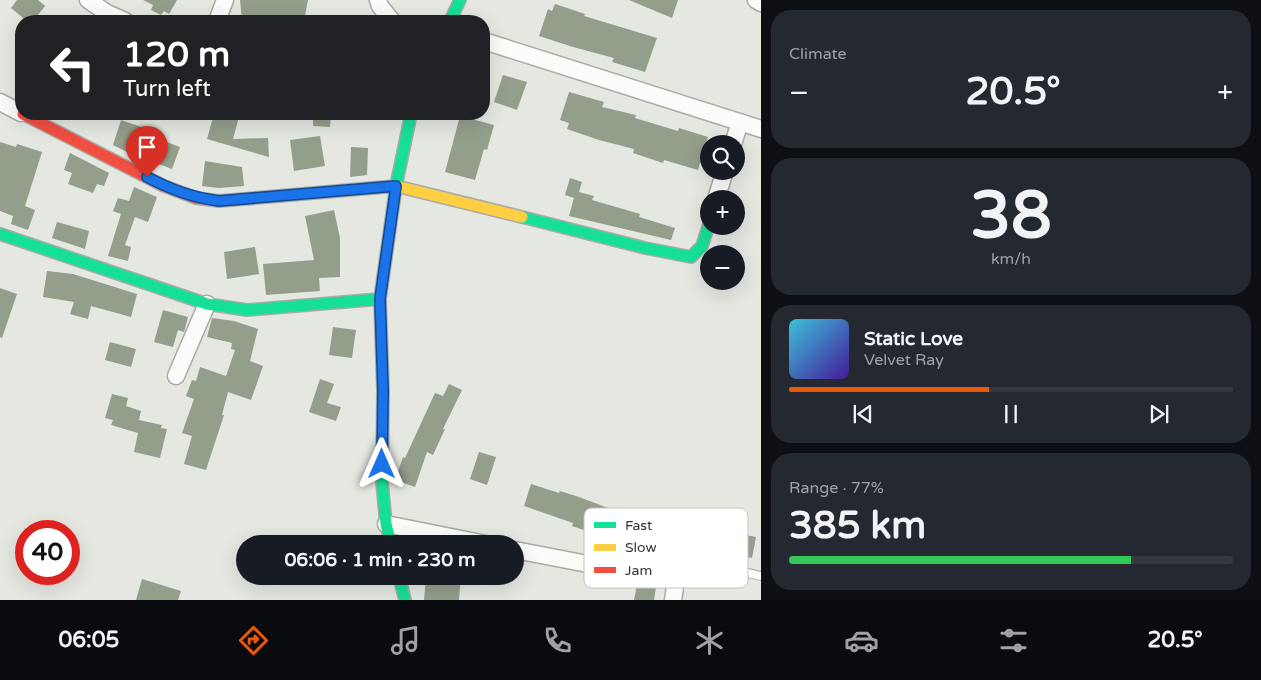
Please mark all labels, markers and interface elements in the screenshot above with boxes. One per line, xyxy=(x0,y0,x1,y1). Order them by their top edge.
text: 120 m xyxy=(123,34,230,76)
icon: left xyxy=(40,35,105,100)
text: Climate xyxy=(789,44,847,64)
text: 20.5° xyxy=(966,69,1061,115)
text: Turn left xyxy=(123,76,211,102)
text: − xyxy=(789,76,809,110)
text: + xyxy=(1217,76,1233,110)
pin xyxy=(126,126,168,177)
icon: arrive xyxy=(133,133,161,161)
map controls xyxy=(700,135,745,290)
button: search xyxy=(700,135,745,180)
text: 38 xyxy=(970,177,1052,256)
button: + xyxy=(700,190,745,235)
button: − xyxy=(700,245,745,290)
text: km/h xyxy=(991,249,1031,269)
text: Static Love xyxy=(864,328,963,350)
text: Velvet Ray xyxy=(864,350,944,370)
icon: previous xyxy=(849,400,877,428)
icon: pause xyxy=(997,400,1025,428)
icon: next xyxy=(1145,400,1173,428)
position arrow xyxy=(355,437,407,489)
text: Range · 77% xyxy=(789,478,884,498)
text: 385 km xyxy=(789,503,926,549)
legend xyxy=(584,508,748,588)
text: Fast xyxy=(625,517,653,534)
speed limit sign: 40 xyxy=(15,520,80,585)
text: Slow xyxy=(625,539,657,556)
text: 06:06 · 1 min · 230 m xyxy=(284,549,476,571)
text: Jam xyxy=(625,562,652,579)
icon: directions xyxy=(236,623,271,658)
icon: music xyxy=(388,623,423,658)
icon: phone xyxy=(540,623,575,658)
icon: climate xyxy=(692,623,727,658)
icon: car xyxy=(844,623,879,658)
icon: filters xyxy=(996,623,1031,658)
text: 06:05 xyxy=(58,627,119,653)
text: 20.5° xyxy=(1147,627,1202,653)

